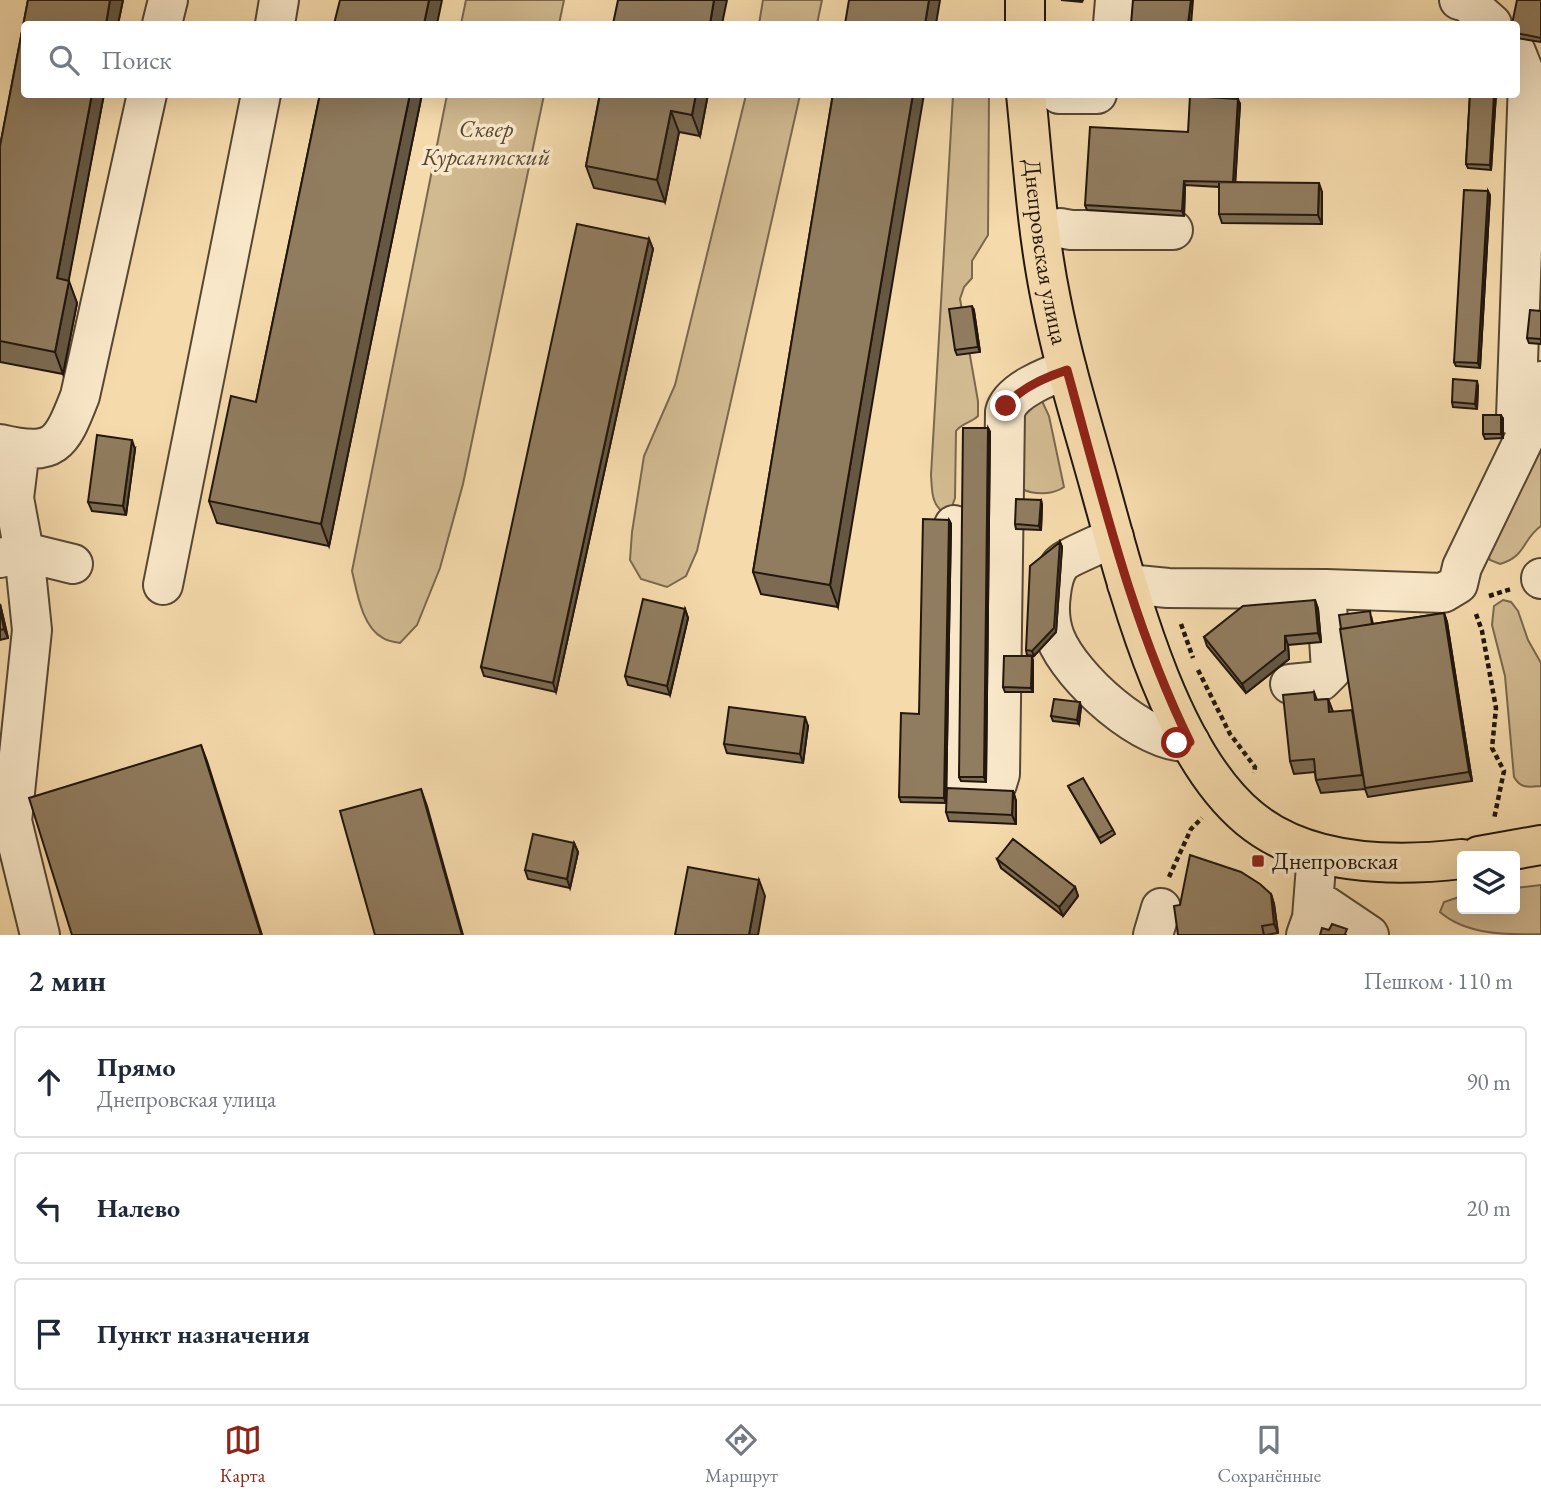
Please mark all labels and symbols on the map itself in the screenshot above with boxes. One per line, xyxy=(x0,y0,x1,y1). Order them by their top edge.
park label: Сквер Курсантский xyxy=(421,113,550,172)
street label: Днепровская улица xyxy=(1017,158,1076,348)
route end xyxy=(990,390,1021,421)
route start xyxy=(1161,727,1192,758)
place label: Днепровская xyxy=(1272,845,1398,876)
marker: Днепровская xyxy=(1250,853,1266,869)

